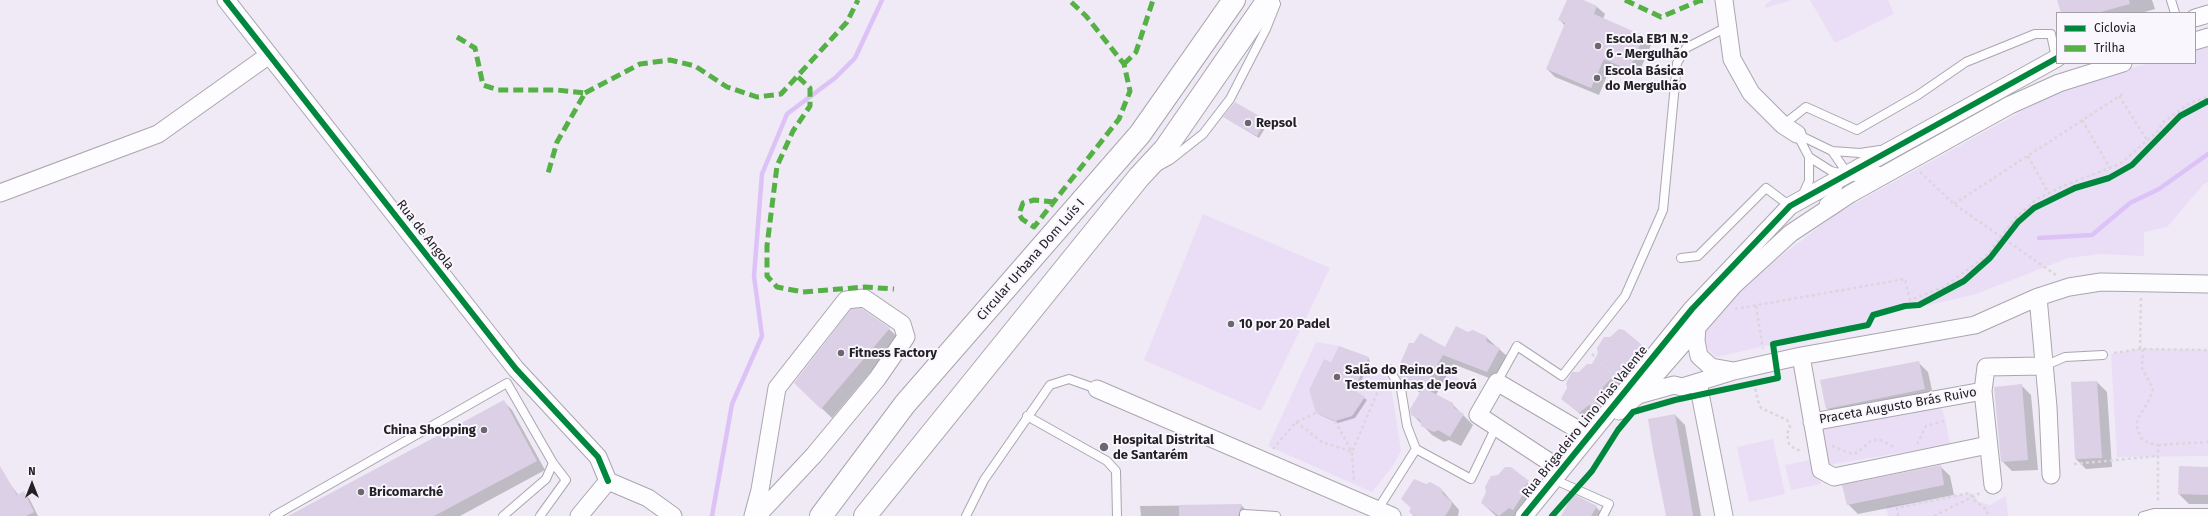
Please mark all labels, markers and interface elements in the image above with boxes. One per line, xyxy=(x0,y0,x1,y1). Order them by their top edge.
legend xyxy=(2056,12,2196,64)
text: Ciclovia xyxy=(2094,21,2136,35)
place label: Escola EB1 N.º 6 - Mergulhão xyxy=(1606,31,1688,62)
marker: Escola EB1 N.º 6 - Mergulhão xyxy=(1593,41,1603,51)
text: Trilha xyxy=(2094,41,2125,55)
place label: Escola Básica do Mergulhão xyxy=(1605,63,1686,94)
marker: Escola Básica do Mergulhão xyxy=(1592,73,1602,83)
place label: Repsol xyxy=(1256,115,1296,131)
marker: Repsol xyxy=(1243,118,1253,128)
street label: Circular Urbana Dom Luís I xyxy=(974,196,1088,324)
street label: Rua de Angola xyxy=(393,197,457,273)
place label: 10 por 20 Padel xyxy=(1239,316,1330,332)
marker: 10 por 20 Padel xyxy=(1226,319,1236,329)
street label: Rua Brigadeiro Lino Dias Valente xyxy=(1519,343,1651,501)
place label: Fitness Factory xyxy=(849,345,937,361)
marker: Fitness Factory xyxy=(836,348,846,358)
place label: Salão do Reino das Testemunhas de Jeová xyxy=(1345,362,1477,393)
marker: Salão do Reino das Testemunhas de Jeová xyxy=(1332,372,1342,382)
street label: Praceta Augusto Brás Ruivo xyxy=(1818,384,1978,428)
place label: China Shopping xyxy=(383,422,476,438)
marker: China Shopping xyxy=(479,425,489,435)
place label: Hospital Distrital de Santarém xyxy=(1113,432,1214,463)
marker: Hospital Distrital de Santarém xyxy=(1098,441,1110,453)
north arrow xyxy=(12,464,52,504)
text: N xyxy=(28,465,36,478)
place label: Bricomarché xyxy=(369,484,443,500)
marker: Bricomarché xyxy=(356,487,366,497)

